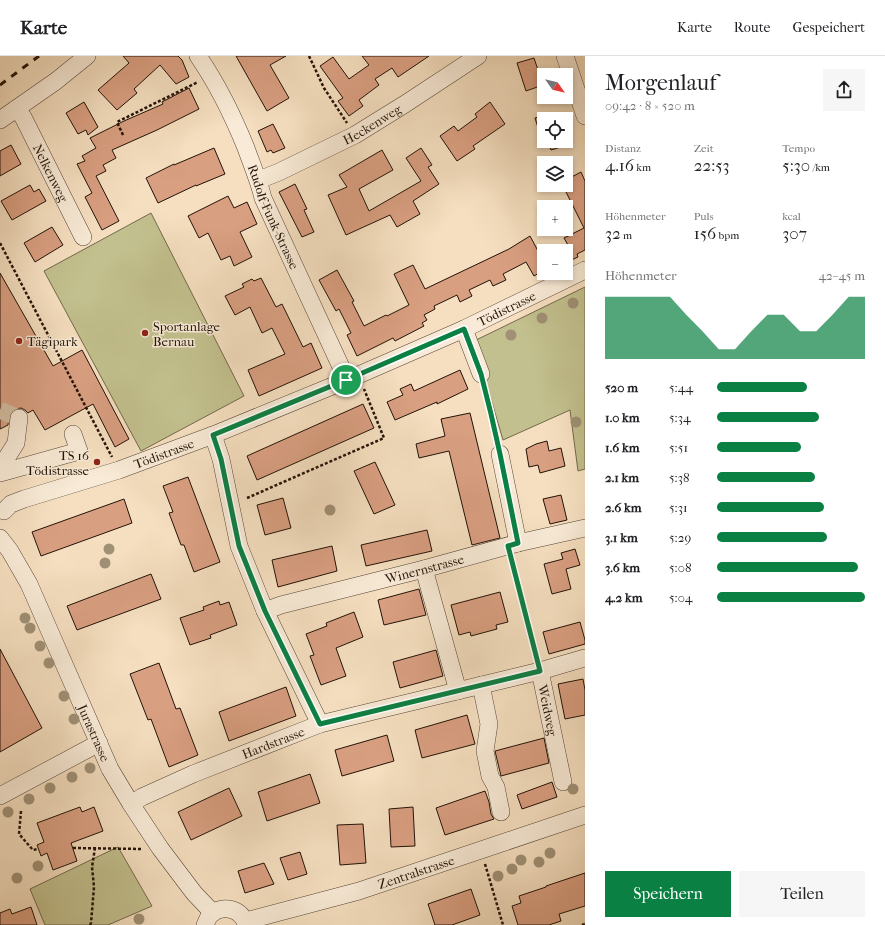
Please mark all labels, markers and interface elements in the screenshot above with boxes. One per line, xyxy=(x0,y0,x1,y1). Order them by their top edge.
text: Karte xyxy=(20,17,67,39)
text: Karte xyxy=(677,19,712,36)
text: Route xyxy=(734,19,771,36)
text: Gespeichert xyxy=(793,19,865,36)
north arrow xyxy=(537,68,573,104)
map controls xyxy=(537,68,573,280)
button: share xyxy=(823,69,865,111)
text: Morgenlauf xyxy=(605,70,716,96)
text: 09:42 · 8 × 520 m xyxy=(605,98,695,113)
street label: Heckenweg xyxy=(340,100,405,147)
button: locate xyxy=(537,112,573,148)
street label: Nelkenweg xyxy=(30,141,72,205)
text: Distanz xyxy=(605,142,641,155)
text: Zeit xyxy=(694,142,714,155)
text: Tempo xyxy=(782,142,815,155)
text: 4.16 xyxy=(605,155,634,175)
text: 22:53 xyxy=(694,155,730,175)
text: 5:30 xyxy=(782,155,810,175)
button: layers xyxy=(537,156,573,192)
text: km xyxy=(634,161,651,174)
text: /km xyxy=(810,161,830,174)
street label: Rudolf-Funk-Strasse xyxy=(245,162,302,272)
button: + xyxy=(537,200,573,236)
text: Höhenmeter xyxy=(605,210,666,223)
text: Puls xyxy=(694,210,714,223)
text: kcal xyxy=(782,210,801,223)
text: 32 xyxy=(605,223,621,243)
text: 156 xyxy=(694,223,716,243)
text: 307 xyxy=(782,223,807,243)
text: m xyxy=(621,229,632,242)
text: bpm xyxy=(716,229,739,242)
button: − xyxy=(537,244,573,280)
text: Höhenmeter xyxy=(605,268,677,283)
text: 42–45 m xyxy=(818,268,865,283)
street label: Tödistrasse xyxy=(475,288,538,329)
place label: Sportanlage Bernau xyxy=(153,319,221,349)
marker: Sportanlage Bernau xyxy=(140,328,150,338)
place label: Tägipark xyxy=(27,334,78,349)
marker: Tägipark xyxy=(14,336,24,346)
pin xyxy=(329,363,363,397)
icon: arrive xyxy=(335,369,357,391)
text: 520 m xyxy=(605,380,638,395)
text: 5:44 xyxy=(669,380,693,395)
text: 1.0 km xyxy=(605,410,640,425)
text: 5:34 xyxy=(669,410,691,425)
street label: Tödistrasse xyxy=(132,435,197,471)
text: 1.6 km xyxy=(605,440,639,455)
text: 5:51 xyxy=(669,440,688,455)
place label: TS 16 Tödistrasse xyxy=(26,448,90,478)
marker: TS 16 Tödistrasse xyxy=(92,457,102,467)
text: 2.1 km xyxy=(605,470,639,485)
text: 5:38 xyxy=(669,470,690,485)
text: 2.6 km xyxy=(605,500,642,515)
text: 5:31 xyxy=(669,500,688,515)
text: 3.1 km xyxy=(605,530,638,545)
text: 5:29 xyxy=(669,530,691,545)
street label: Winernstrasse xyxy=(383,551,466,586)
text: 3.6 km xyxy=(605,560,640,575)
text: 5:08 xyxy=(669,560,691,575)
text: 4.2 km xyxy=(605,590,643,605)
text: 5:04 xyxy=(669,590,692,605)
street label: Weidweg xyxy=(535,682,561,738)
street label: Jurastrasse xyxy=(75,701,113,764)
street label: Hardstrasse xyxy=(240,723,307,762)
street label: Zentralstrasse xyxy=(376,852,457,892)
button: Speichern xyxy=(605,871,731,917)
button: Teilen xyxy=(739,871,865,917)

